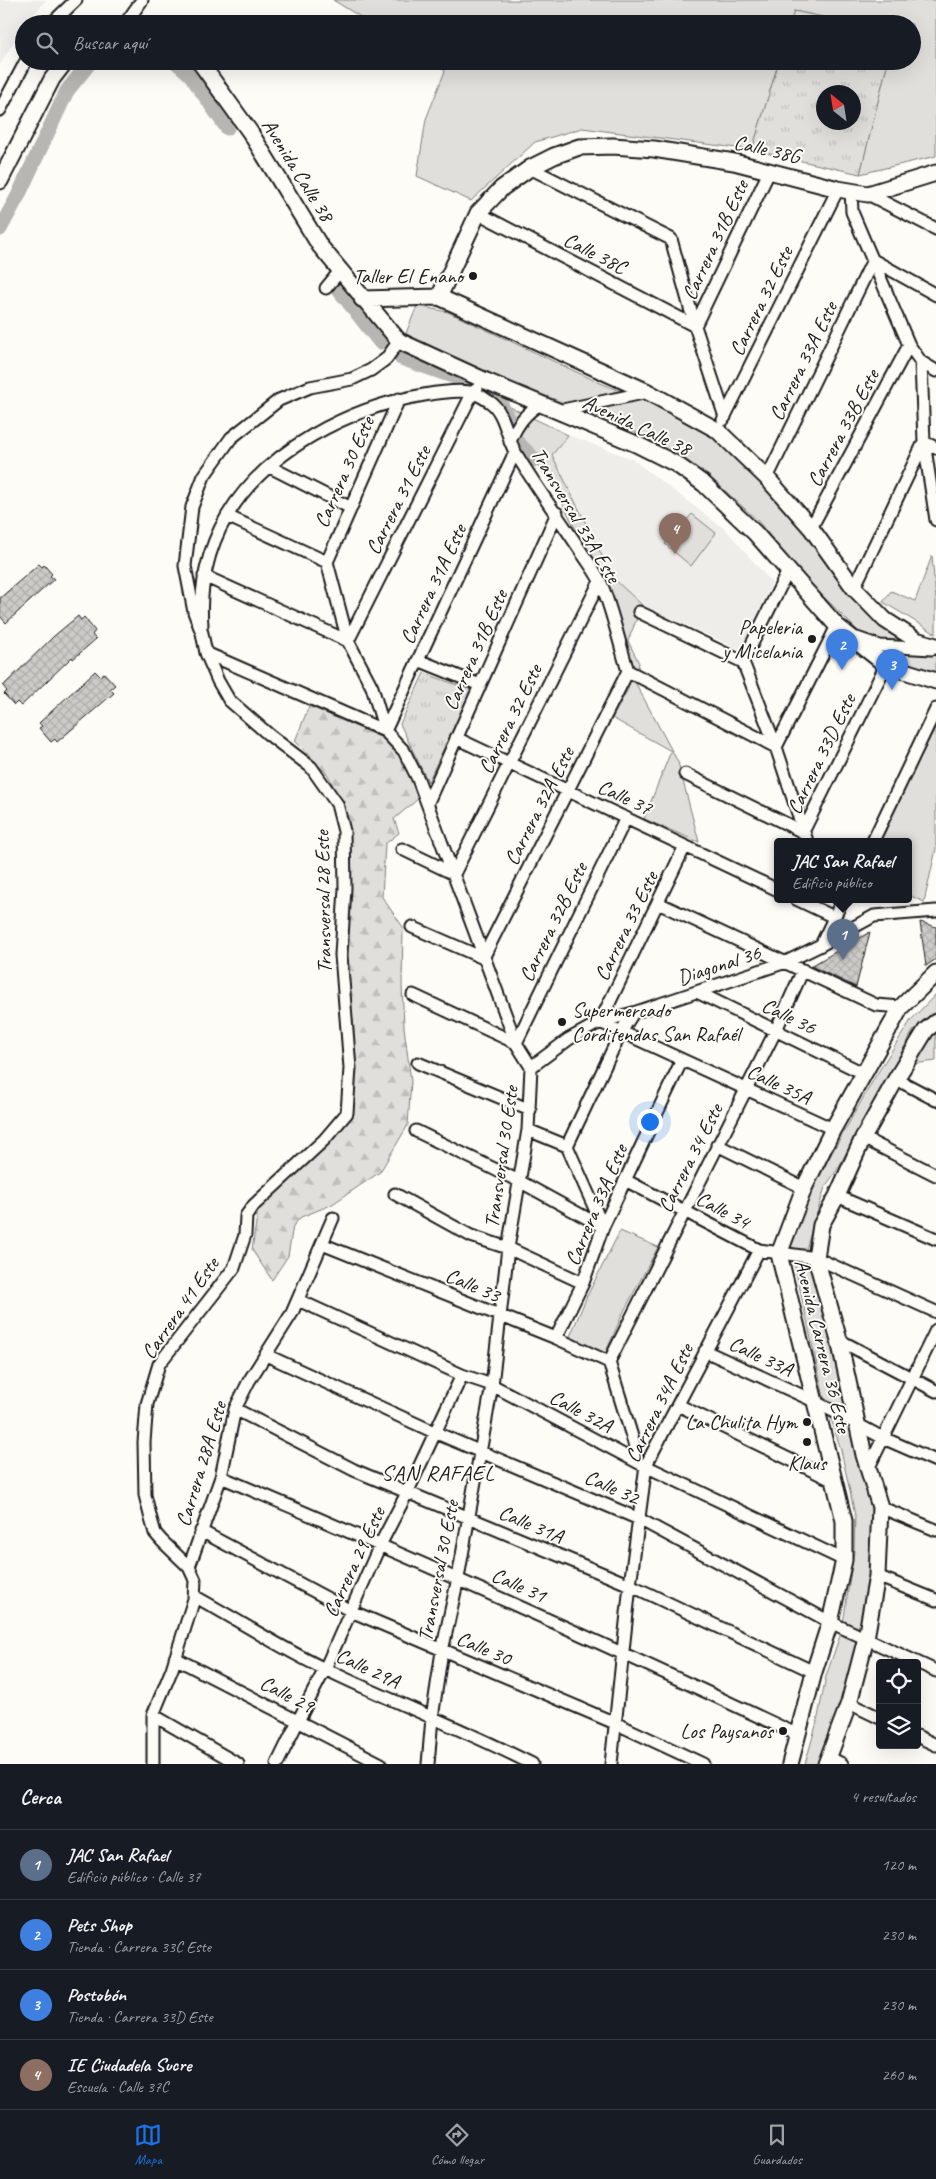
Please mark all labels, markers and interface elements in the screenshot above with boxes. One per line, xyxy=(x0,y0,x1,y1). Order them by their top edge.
search box xyxy=(15,15,921,70)
icon: search xyxy=(33,29,61,57)
text: Buscar aquí xyxy=(73,31,147,55)
north arrow xyxy=(816,85,861,130)
street label: Avenida Calle 38 xyxy=(256,114,341,228)
street label: Calle 38G xyxy=(731,129,805,170)
street label: Carrera 31B Este xyxy=(676,174,755,304)
street label: Calle 38C xyxy=(559,226,633,281)
street label: Carrera 32 Este xyxy=(723,240,800,360)
place label: Taller El Enano xyxy=(353,263,466,289)
marker: Taller El Enano xyxy=(467,270,479,282)
street label: Carrera 33A Este xyxy=(763,295,844,425)
street label: Carrera 33B Este xyxy=(801,363,886,491)
street label: Avenida Calle 38 xyxy=(579,389,698,462)
street label: Carrera 30 Este xyxy=(308,411,381,531)
street label: Carrera 31 Este xyxy=(360,439,437,559)
street label: Transversal 33A Este xyxy=(525,442,628,589)
pin: 4 xyxy=(659,513,691,554)
street label: Carrera 31A Este xyxy=(394,518,473,648)
street label: Carrera 31B Este xyxy=(437,584,514,714)
place label: Papeleria y Micelania xyxy=(720,614,804,664)
pin: 2 xyxy=(826,629,858,670)
marker: Papeleria y Micelania xyxy=(806,633,818,645)
pin: 3 xyxy=(876,649,908,690)
street label: Carrera 32 Este xyxy=(472,658,549,778)
street label: Carrera 33D Este xyxy=(781,688,862,818)
street label: Carrera 32A Este xyxy=(498,741,581,869)
street label: Calle 37 xyxy=(594,773,658,821)
street label: Transversal 28 Este xyxy=(309,828,337,974)
popup xyxy=(774,838,912,903)
text: JAC San Rafael xyxy=(792,849,894,873)
street label: Carrera 32B Este xyxy=(513,856,594,986)
street label: Carrera 33 Este xyxy=(588,865,665,985)
text: Edificio público xyxy=(792,873,872,893)
pin: 1 xyxy=(827,919,859,960)
street label: Diagonal 36 xyxy=(674,939,764,991)
street label: Calle 36 xyxy=(758,992,821,1040)
place label: Supermercado Corditendas San Rafaél xyxy=(572,997,743,1047)
marker: Supermercado Corditendas San Rafaél xyxy=(556,1016,568,1028)
street label: Calle 35A xyxy=(743,1058,816,1111)
street label: Transversal 30 Este xyxy=(478,1082,524,1230)
street label: Carrera 34 Este xyxy=(652,1097,729,1217)
your location xyxy=(637,1109,663,1135)
street label: Carrera 33A Este xyxy=(559,1139,634,1269)
street label: Calle 34 xyxy=(692,1185,757,1236)
street label: Carrera 41 Este xyxy=(135,1250,226,1364)
street label: Avenida Carrera 36 Este xyxy=(789,1257,858,1438)
street label: Calle 33 xyxy=(442,1262,506,1309)
street label: Calle 33A xyxy=(725,1330,798,1383)
street label: Carrera 34A Este xyxy=(619,1337,700,1467)
street label: Calle 32A xyxy=(545,1384,618,1439)
street label: Carrera 28A Este xyxy=(170,1396,233,1530)
place label: La Chulita Hym xyxy=(685,1409,798,1435)
marker: La Chulita Hym xyxy=(801,1416,813,1428)
marker: Klaus xyxy=(801,1436,813,1448)
place label: Klaus xyxy=(788,1450,828,1476)
district label: SAN RAFAEL xyxy=(381,1459,495,1487)
street label: Calle 32 xyxy=(581,1464,645,1511)
street label: Transversal 30 Este xyxy=(412,1496,465,1644)
street label: Calle 31A xyxy=(495,1499,568,1550)
street label: Carrera 29 Este xyxy=(317,1501,392,1621)
street label: Calle 31 xyxy=(488,1562,552,1609)
street label: Calle 30 xyxy=(453,1625,517,1672)
street label: Calle 29A xyxy=(332,1642,405,1695)
map controls xyxy=(876,1659,921,1749)
button: locate xyxy=(876,1659,921,1704)
street label: Calle 29 xyxy=(256,1669,320,1719)
button: layers xyxy=(876,1704,921,1749)
place label: Los Paysanos xyxy=(680,1718,775,1744)
marker: Los Paysanos xyxy=(777,1725,789,1737)
text: Cerca xyxy=(20,1784,61,1810)
text: 4 resultados xyxy=(851,1787,916,1807)
text: JAC San Rafael xyxy=(67,1843,168,1867)
text: 1 xyxy=(32,1855,40,1875)
text: 120 m xyxy=(882,1855,916,1875)
text: Edificio público · Calle 37 xyxy=(67,1867,201,1887)
text: Pets Shop xyxy=(67,1913,132,1937)
text: 2 xyxy=(32,1925,40,1945)
text: 230 m xyxy=(882,1925,916,1945)
text: Tienda · Carrera 33C Este xyxy=(67,1937,211,1957)
text: Postobón xyxy=(67,1983,126,2007)
text: 3 xyxy=(32,1995,40,2015)
text: 230 m xyxy=(882,1995,916,2015)
text: Tienda · Carrera 33D Este xyxy=(67,2007,213,2027)
text: IE Ciudadela Sucre xyxy=(67,2053,191,2077)
text: 4 xyxy=(32,2065,40,2085)
text: 260 m xyxy=(882,2065,916,2085)
text: Escuela · Calle 37C xyxy=(67,2077,169,2097)
tab: Mapa xyxy=(134,2121,162,2168)
tab: Cómo llegar xyxy=(431,2121,484,2168)
tab: Guardados xyxy=(753,2121,802,2168)

